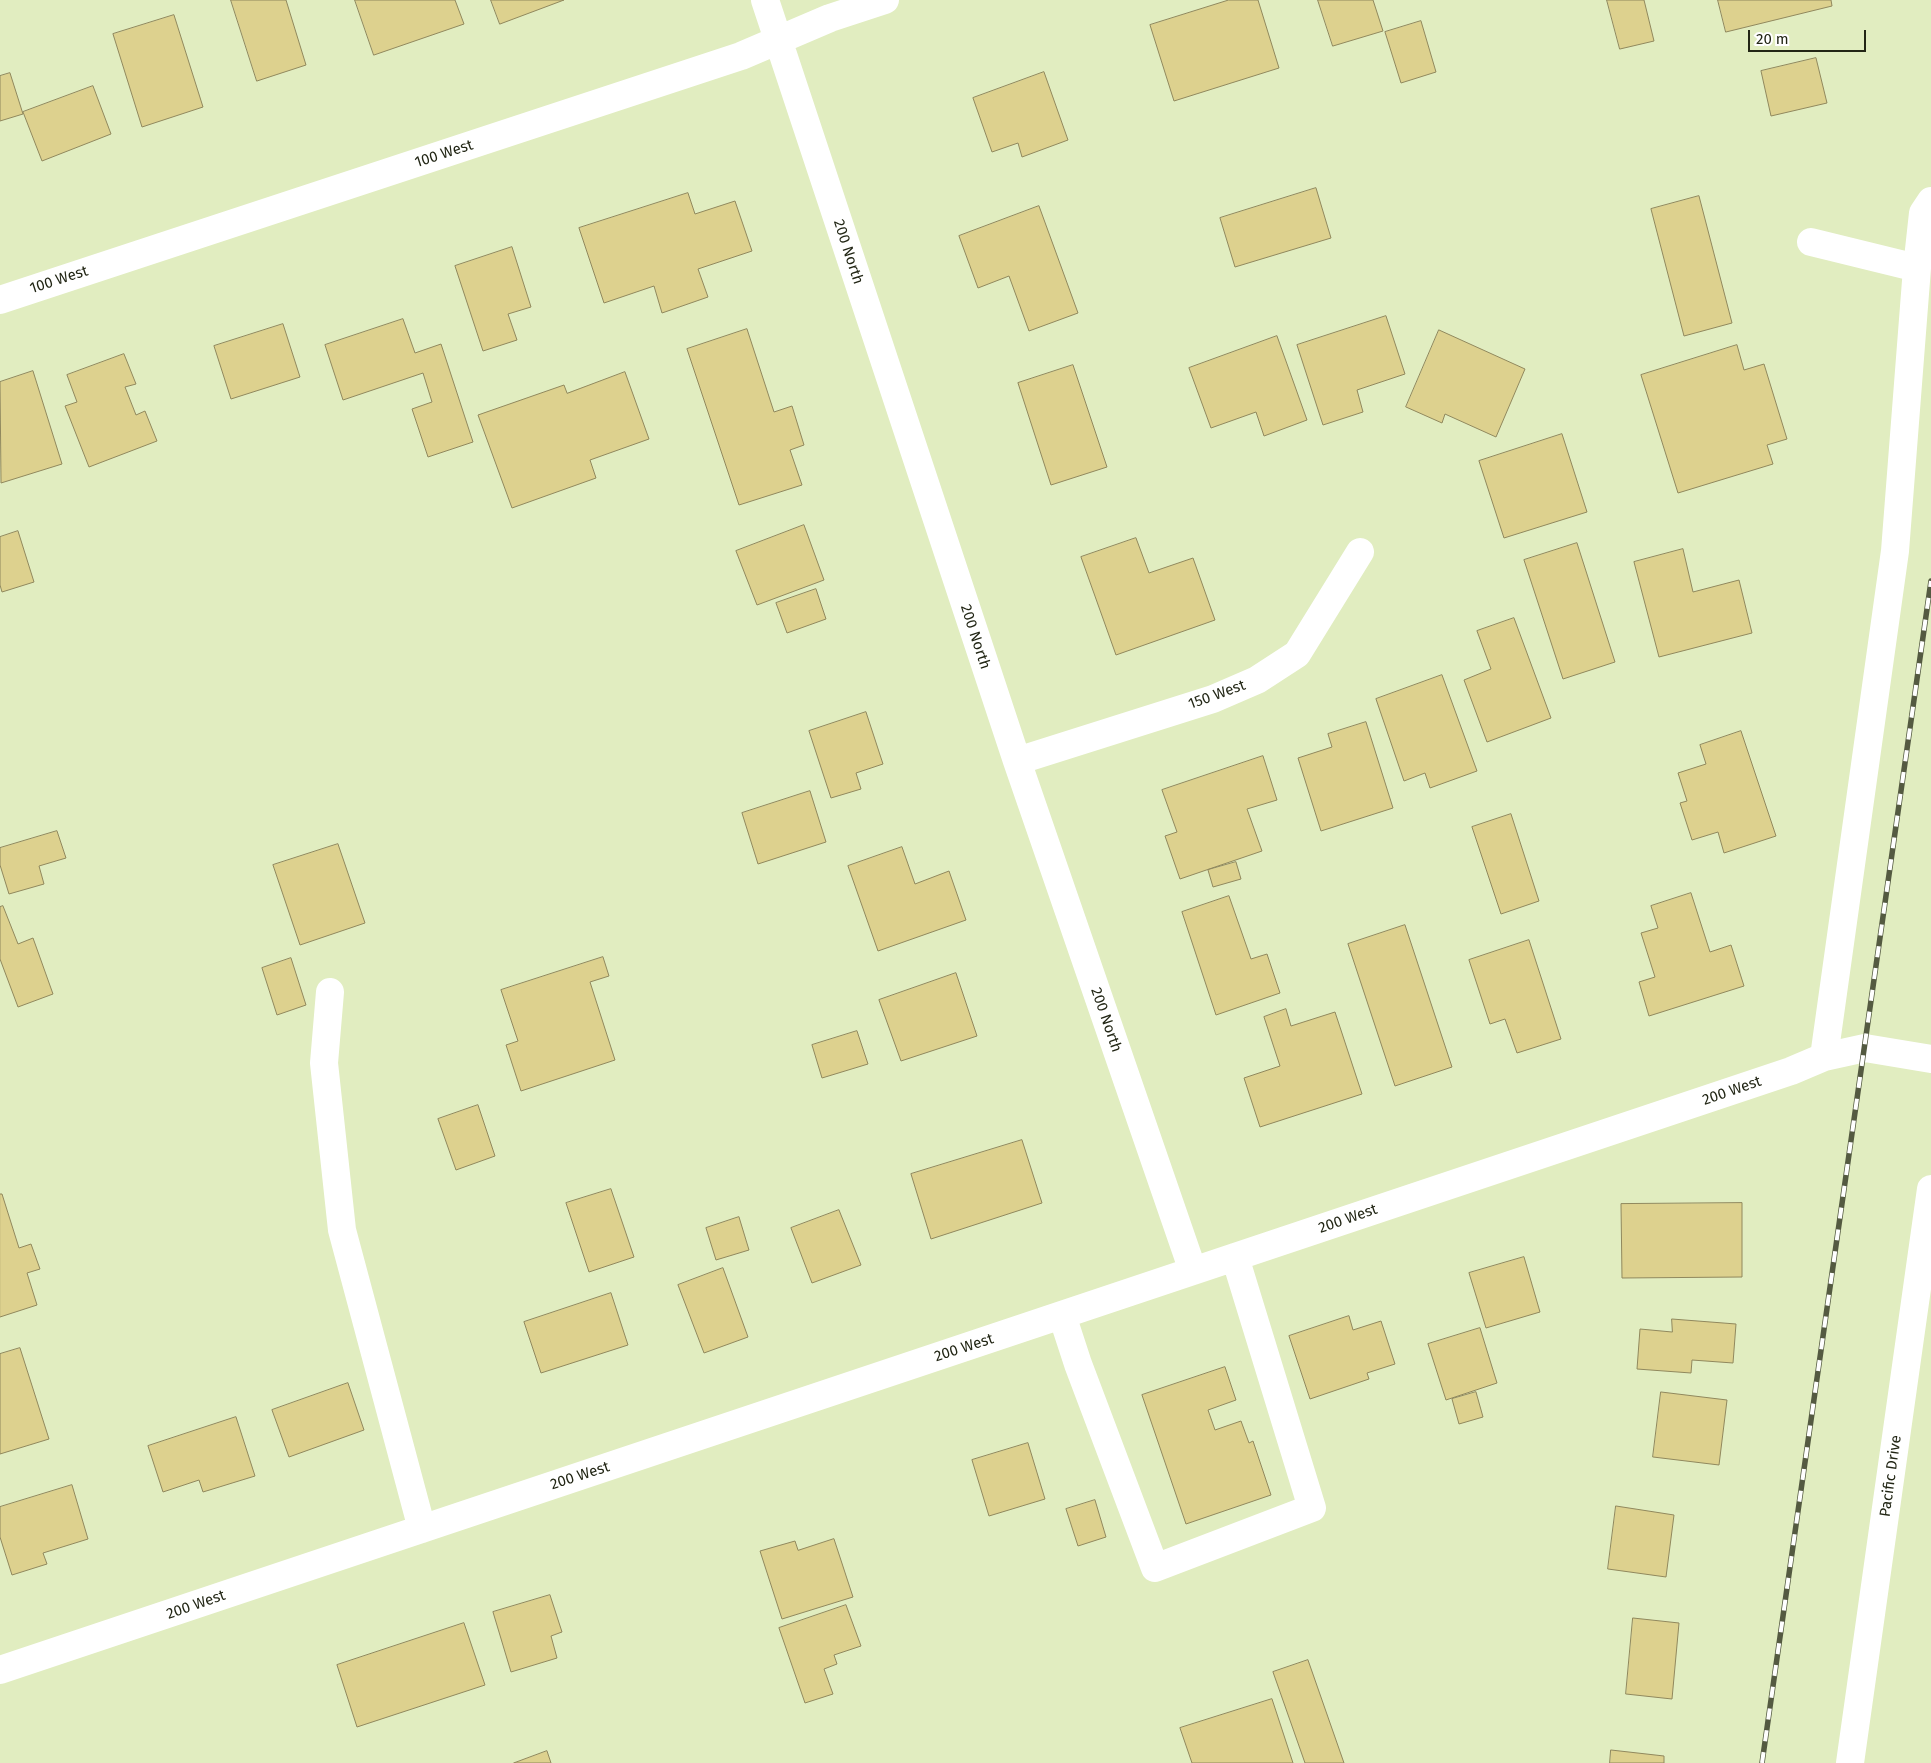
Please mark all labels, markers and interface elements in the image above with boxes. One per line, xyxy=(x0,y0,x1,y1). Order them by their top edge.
scale bar xyxy=(1751,20,1868,52)
text: 20 m xyxy=(1756,30,1789,48)
street label: 100 West xyxy=(413,136,475,172)
street label: 200 North xyxy=(829,217,867,287)
street label: 100 West xyxy=(28,262,90,298)
street label: 200 North xyxy=(956,602,994,672)
street label: 150 West xyxy=(1186,676,1248,714)
street label: 200 North xyxy=(1087,985,1125,1055)
street label: 200 West xyxy=(1700,1073,1764,1109)
street label: 200 West xyxy=(1316,1201,1380,1237)
street label: 200 West xyxy=(932,1330,996,1366)
street label: Pacific Drive xyxy=(1876,1434,1906,1518)
street label: 200 West xyxy=(548,1458,612,1494)
street label: 200 West xyxy=(164,1587,228,1623)

